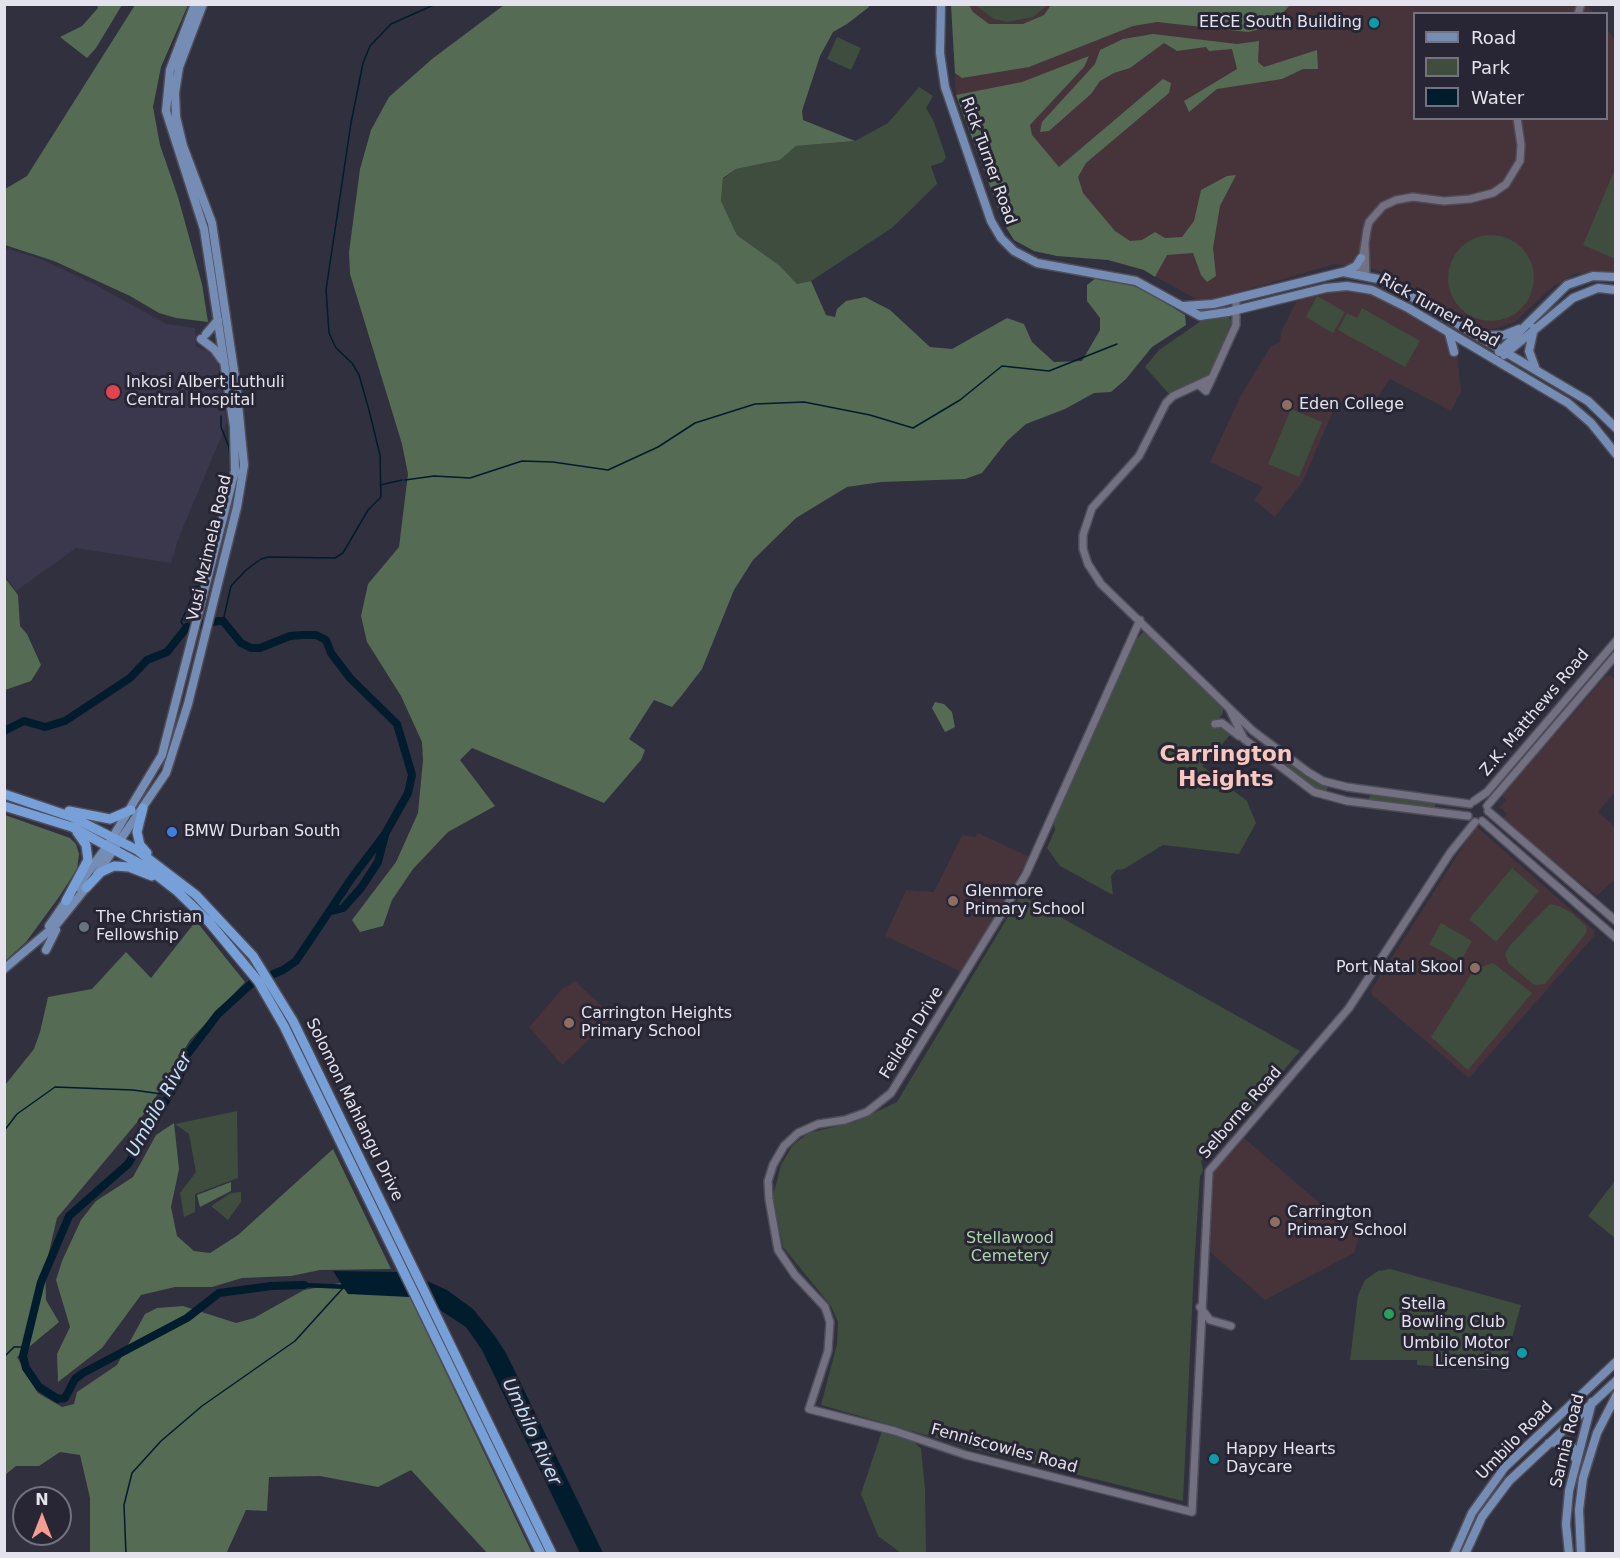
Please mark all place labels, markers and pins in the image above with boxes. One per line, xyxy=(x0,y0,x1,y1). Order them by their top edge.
place label: EECE South Building xyxy=(1199,13,1362,33)
marker: EECE South Building xyxy=(1367,16,1381,30)
place label: Inkosi Albert Luthuli Central Hospital xyxy=(126,373,285,411)
marker: Inkosi Albert Luthuli Central Hospital xyxy=(104,383,122,401)
place label: Eden College xyxy=(1299,395,1404,415)
marker: Eden College xyxy=(1280,398,1294,412)
place label: BMW Durban South xyxy=(184,822,340,842)
marker: BMW Durban South xyxy=(165,825,179,839)
place label: Glenmore Primary School xyxy=(965,882,1085,920)
marker: Glenmore Primary School xyxy=(946,894,960,908)
place label: The Christian Fellowship xyxy=(96,908,202,946)
marker: The Christian Fellowship xyxy=(77,920,91,934)
place label: Port Natal Skool xyxy=(1336,958,1463,978)
marker: Port Natal Skool xyxy=(1468,961,1482,975)
place label: Carrington Heights Primary School xyxy=(581,1004,732,1042)
marker: Carrington Heights Primary School xyxy=(562,1016,576,1030)
place label: Carrington Primary School xyxy=(1287,1203,1407,1241)
marker: Carrington Primary School xyxy=(1268,1215,1282,1229)
place label: Stella Bowling Club xyxy=(1401,1295,1505,1333)
marker: Stella Bowling Club xyxy=(1382,1307,1396,1321)
place label: Umbilo Motor Licensing xyxy=(1403,1334,1510,1372)
marker: Umbilo Motor Licensing xyxy=(1515,1346,1529,1360)
place label: Happy Hearts Daycare xyxy=(1226,1440,1336,1478)
marker: Happy Hearts Daycare xyxy=(1207,1452,1221,1466)

